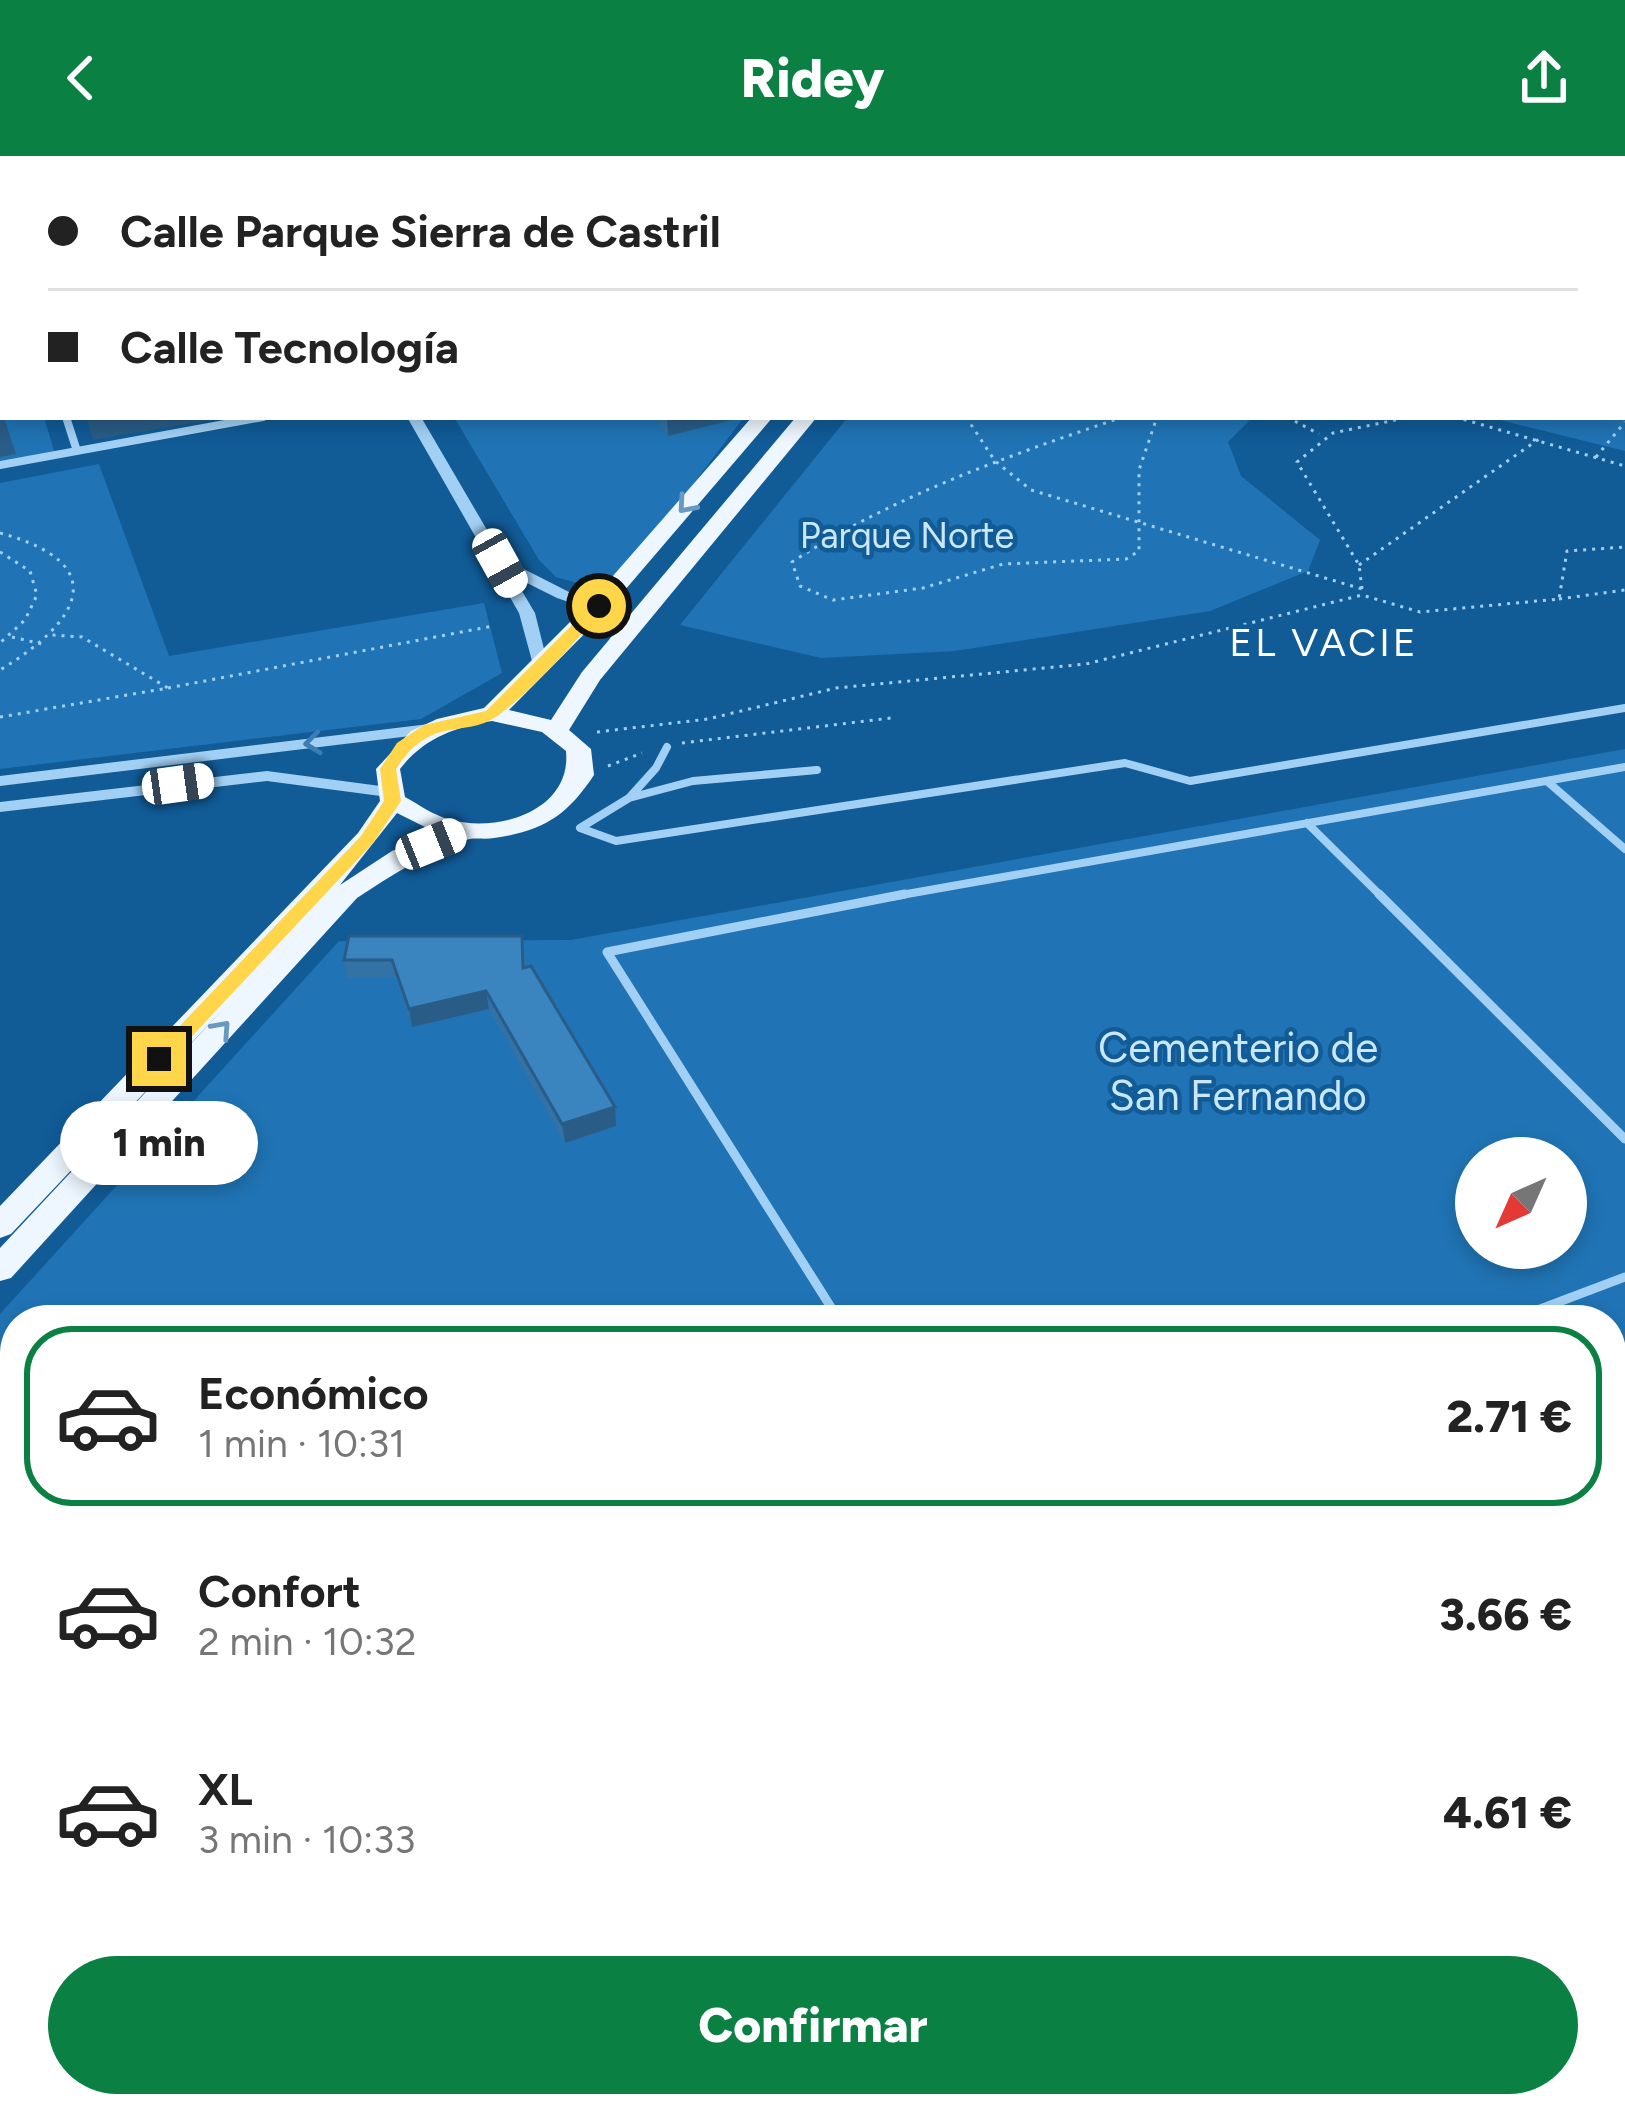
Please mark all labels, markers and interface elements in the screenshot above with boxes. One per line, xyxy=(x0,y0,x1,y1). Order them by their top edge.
icon: back xyxy=(48,45,114,111)
icon: share xyxy=(1511,45,1577,111)
text: Ridey xyxy=(741,46,884,111)
text: Calle Parque Sierra de Castril xyxy=(120,204,721,258)
text: Calle Tecnología xyxy=(120,320,459,374)
one-way arrow xyxy=(679,492,701,514)
park label: Parque Norte xyxy=(800,514,1014,557)
car xyxy=(467,523,533,603)
route start xyxy=(572,579,626,633)
district label: EL VACIE xyxy=(1229,619,1419,666)
one-way arrow xyxy=(303,729,323,755)
car xyxy=(140,761,216,807)
car xyxy=(391,814,471,874)
one-way arrow xyxy=(208,1021,229,1042)
park label: Cementerio de San Fernando xyxy=(1098,1022,1378,1121)
route end xyxy=(132,1032,186,1086)
callout: 1 min xyxy=(60,1101,258,1185)
text: 1 min xyxy=(112,1119,206,1166)
north arrow xyxy=(1455,1137,1587,1269)
map controls xyxy=(1455,1137,1587,1269)
icon: car xyxy=(54,1362,162,1470)
text: Económico xyxy=(198,1366,429,1420)
text: 2.71 € xyxy=(1446,1389,1572,1443)
text: 1 min · 10:31 xyxy=(198,1420,405,1467)
icon: car xyxy=(54,1560,162,1668)
text: Confort xyxy=(198,1564,361,1618)
text: 3.66 € xyxy=(1440,1587,1572,1641)
text: 2 min · 10:32 xyxy=(198,1618,417,1665)
icon: car xyxy=(54,1758,162,1866)
text: XL xyxy=(198,1762,253,1816)
text: 4.61 € xyxy=(1443,1785,1572,1839)
text: 3 min · 10:33 xyxy=(198,1816,415,1863)
button: Confirmar xyxy=(48,1956,1578,2094)

